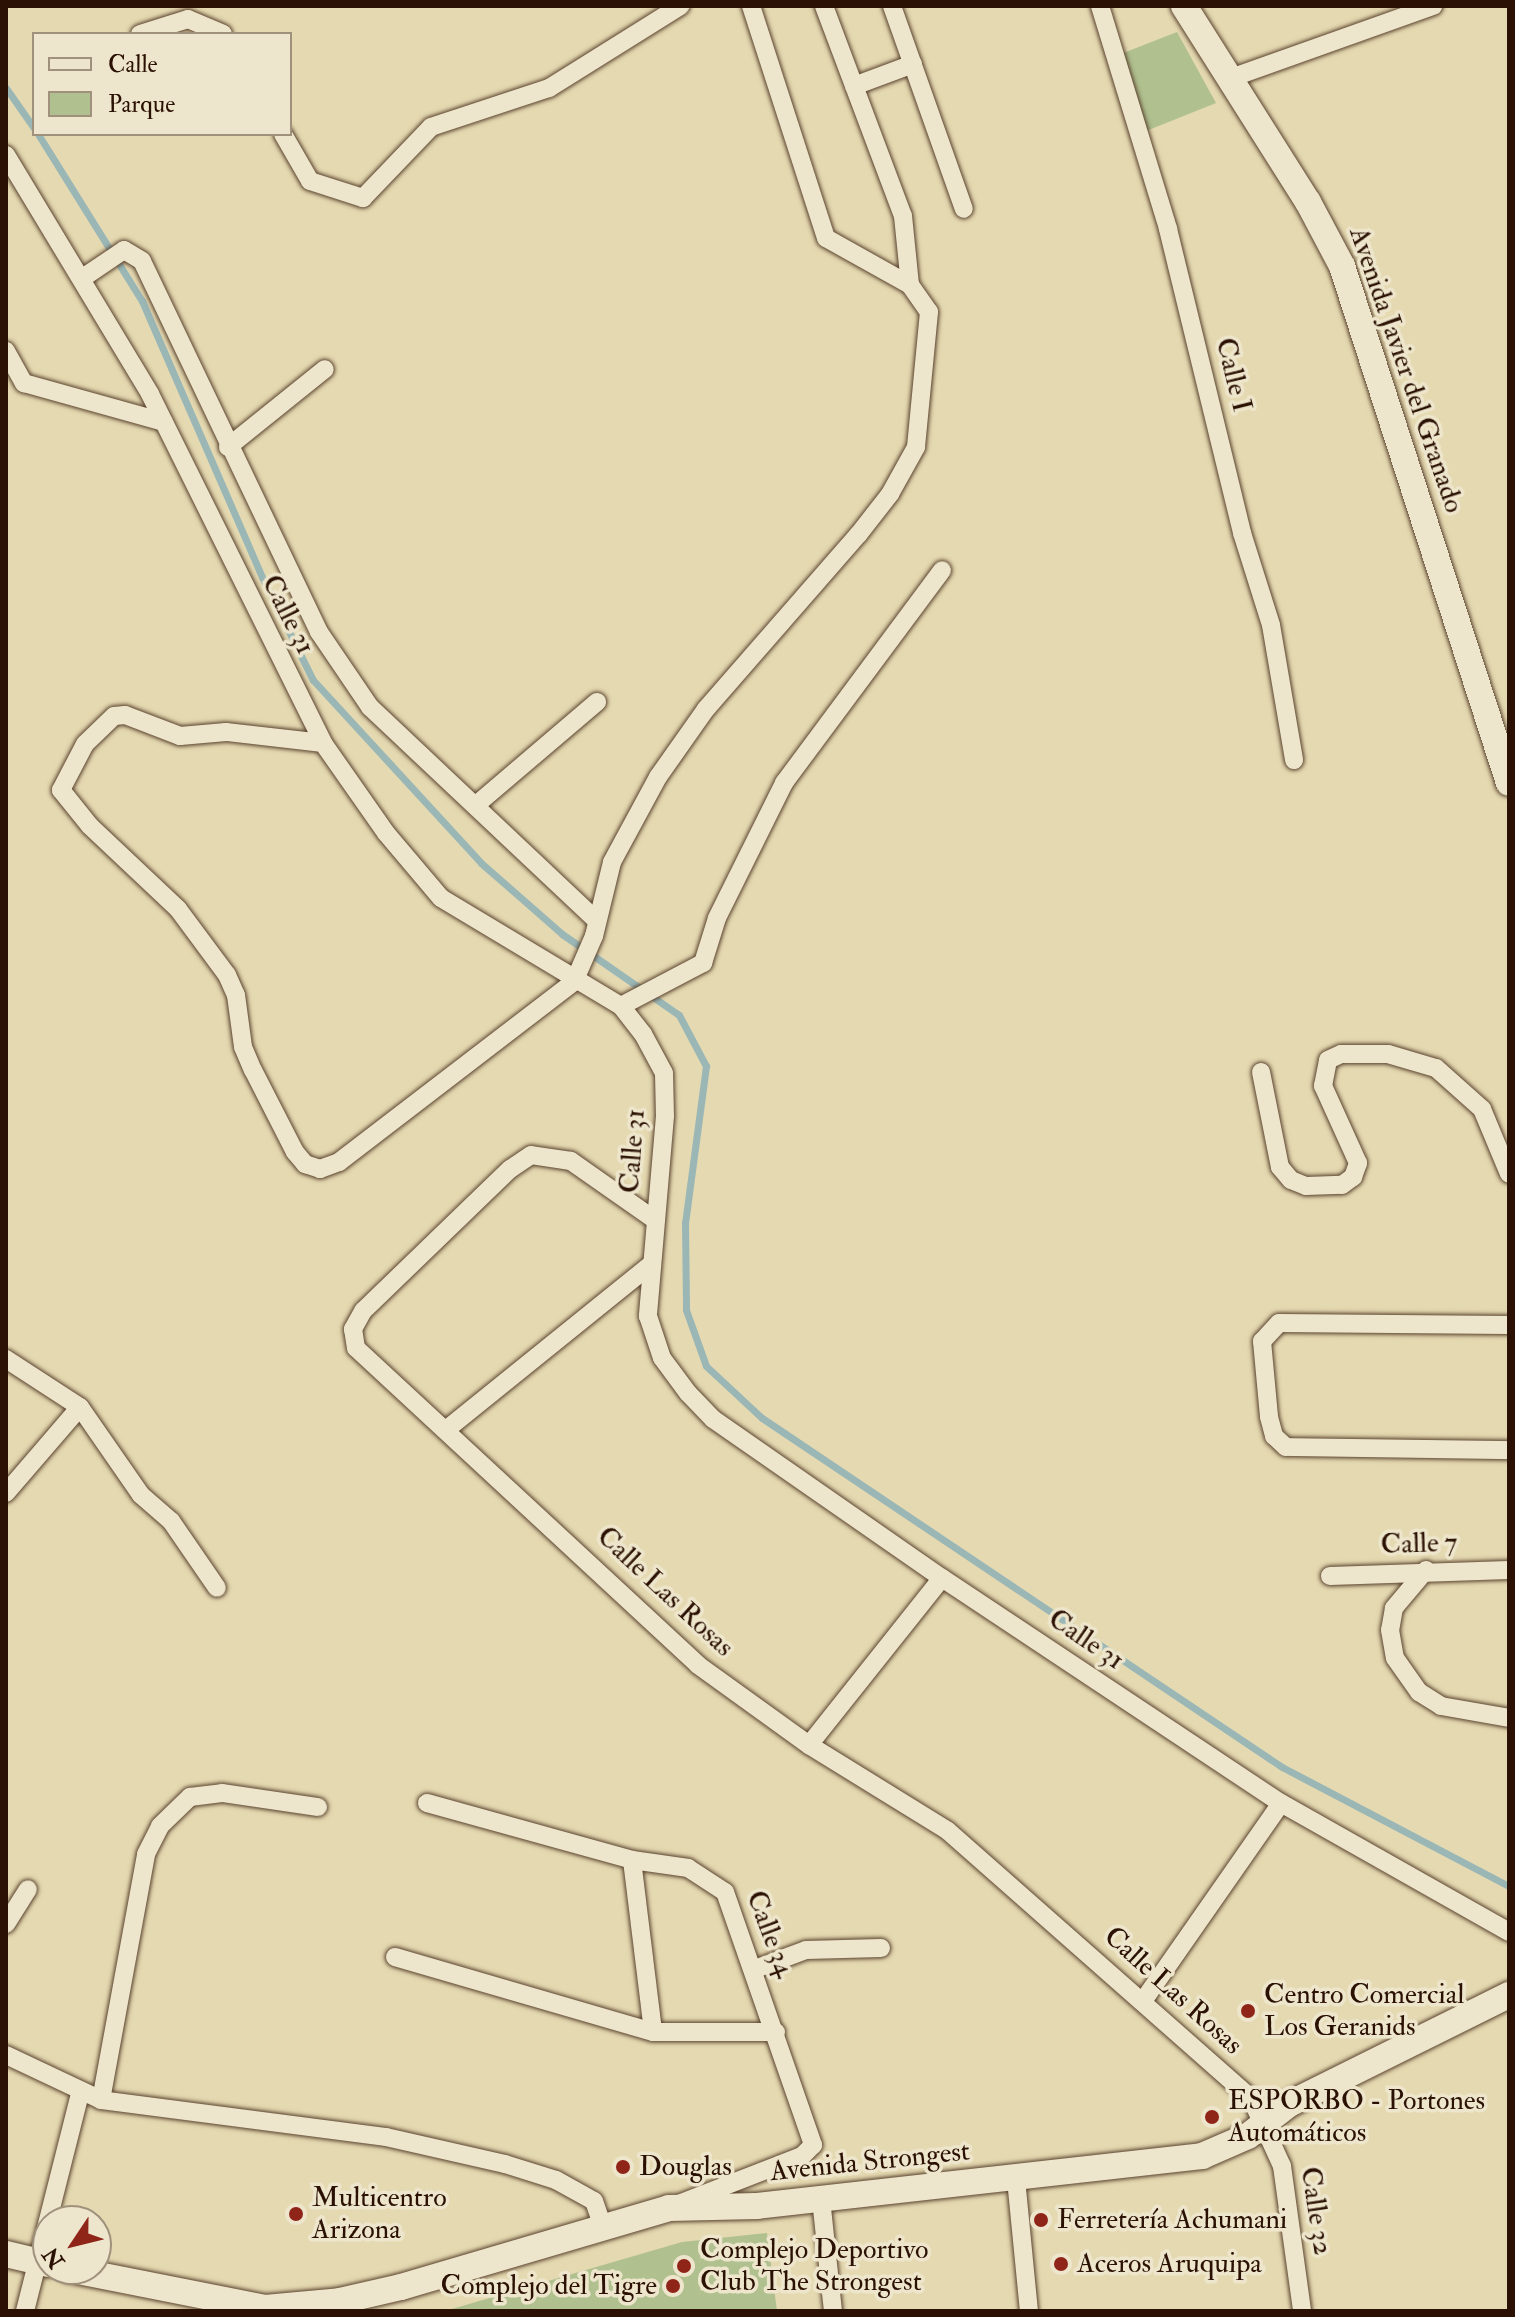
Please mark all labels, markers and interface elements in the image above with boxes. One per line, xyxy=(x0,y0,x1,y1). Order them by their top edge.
legend xyxy=(32,32,292,136)
text: Calle xyxy=(108,49,158,80)
text: Parque xyxy=(108,89,175,120)
street label: Avenida Javier del Granado xyxy=(1341,223,1471,517)
street label: Calle I xyxy=(1208,335,1258,415)
street label: Calle 31 xyxy=(254,570,322,660)
street label: Calle 31 xyxy=(613,1108,653,1194)
street label: Calle Las Rosas xyxy=(590,1520,740,1664)
street label: Calle 7 xyxy=(1380,1526,1458,1562)
street label: Calle 31 xyxy=(1042,1602,1130,1678)
street label: Calle 34 xyxy=(738,1886,802,1982)
street label: Calle Las Rosas xyxy=(1097,1920,1249,2062)
place label: Centro Comercial Los Geranids xyxy=(1264,1978,1464,2044)
marker: Centro Comercial Los Geranids xyxy=(1239,2002,1257,2020)
place label: ESPORBO - Portones Automáticos xyxy=(1228,2084,1485,2150)
marker: ESPORBO - Portones Automáticos xyxy=(1203,2108,1221,2126)
street label: Avenida Strongest xyxy=(768,2135,972,2189)
place label: Douglas xyxy=(639,2150,732,2184)
marker: Douglas xyxy=(614,2158,632,2176)
street label: Calle 32 xyxy=(1292,2165,1340,2257)
place label: Multicentro Arizona xyxy=(312,2181,447,2247)
place label: Ferretería Achumani xyxy=(1057,2203,1287,2237)
north arrow xyxy=(32,2205,112,2285)
marker: Multicentro Arizona xyxy=(287,2205,305,2223)
marker: Ferretería Achumani xyxy=(1032,2211,1050,2229)
place label: Complejo Deportivo Club The Strongest xyxy=(700,2233,929,2299)
text: N xyxy=(37,2242,71,2274)
place label: Aceros Aruquipa xyxy=(1077,2247,1262,2281)
marker: Aceros Aruquipa xyxy=(1052,2255,1070,2273)
marker: Complejo Deportivo Club The Strongest xyxy=(675,2257,693,2275)
place label: Complejo del Tigre xyxy=(440,2269,657,2303)
marker: Complejo del Tigre xyxy=(664,2277,682,2295)

